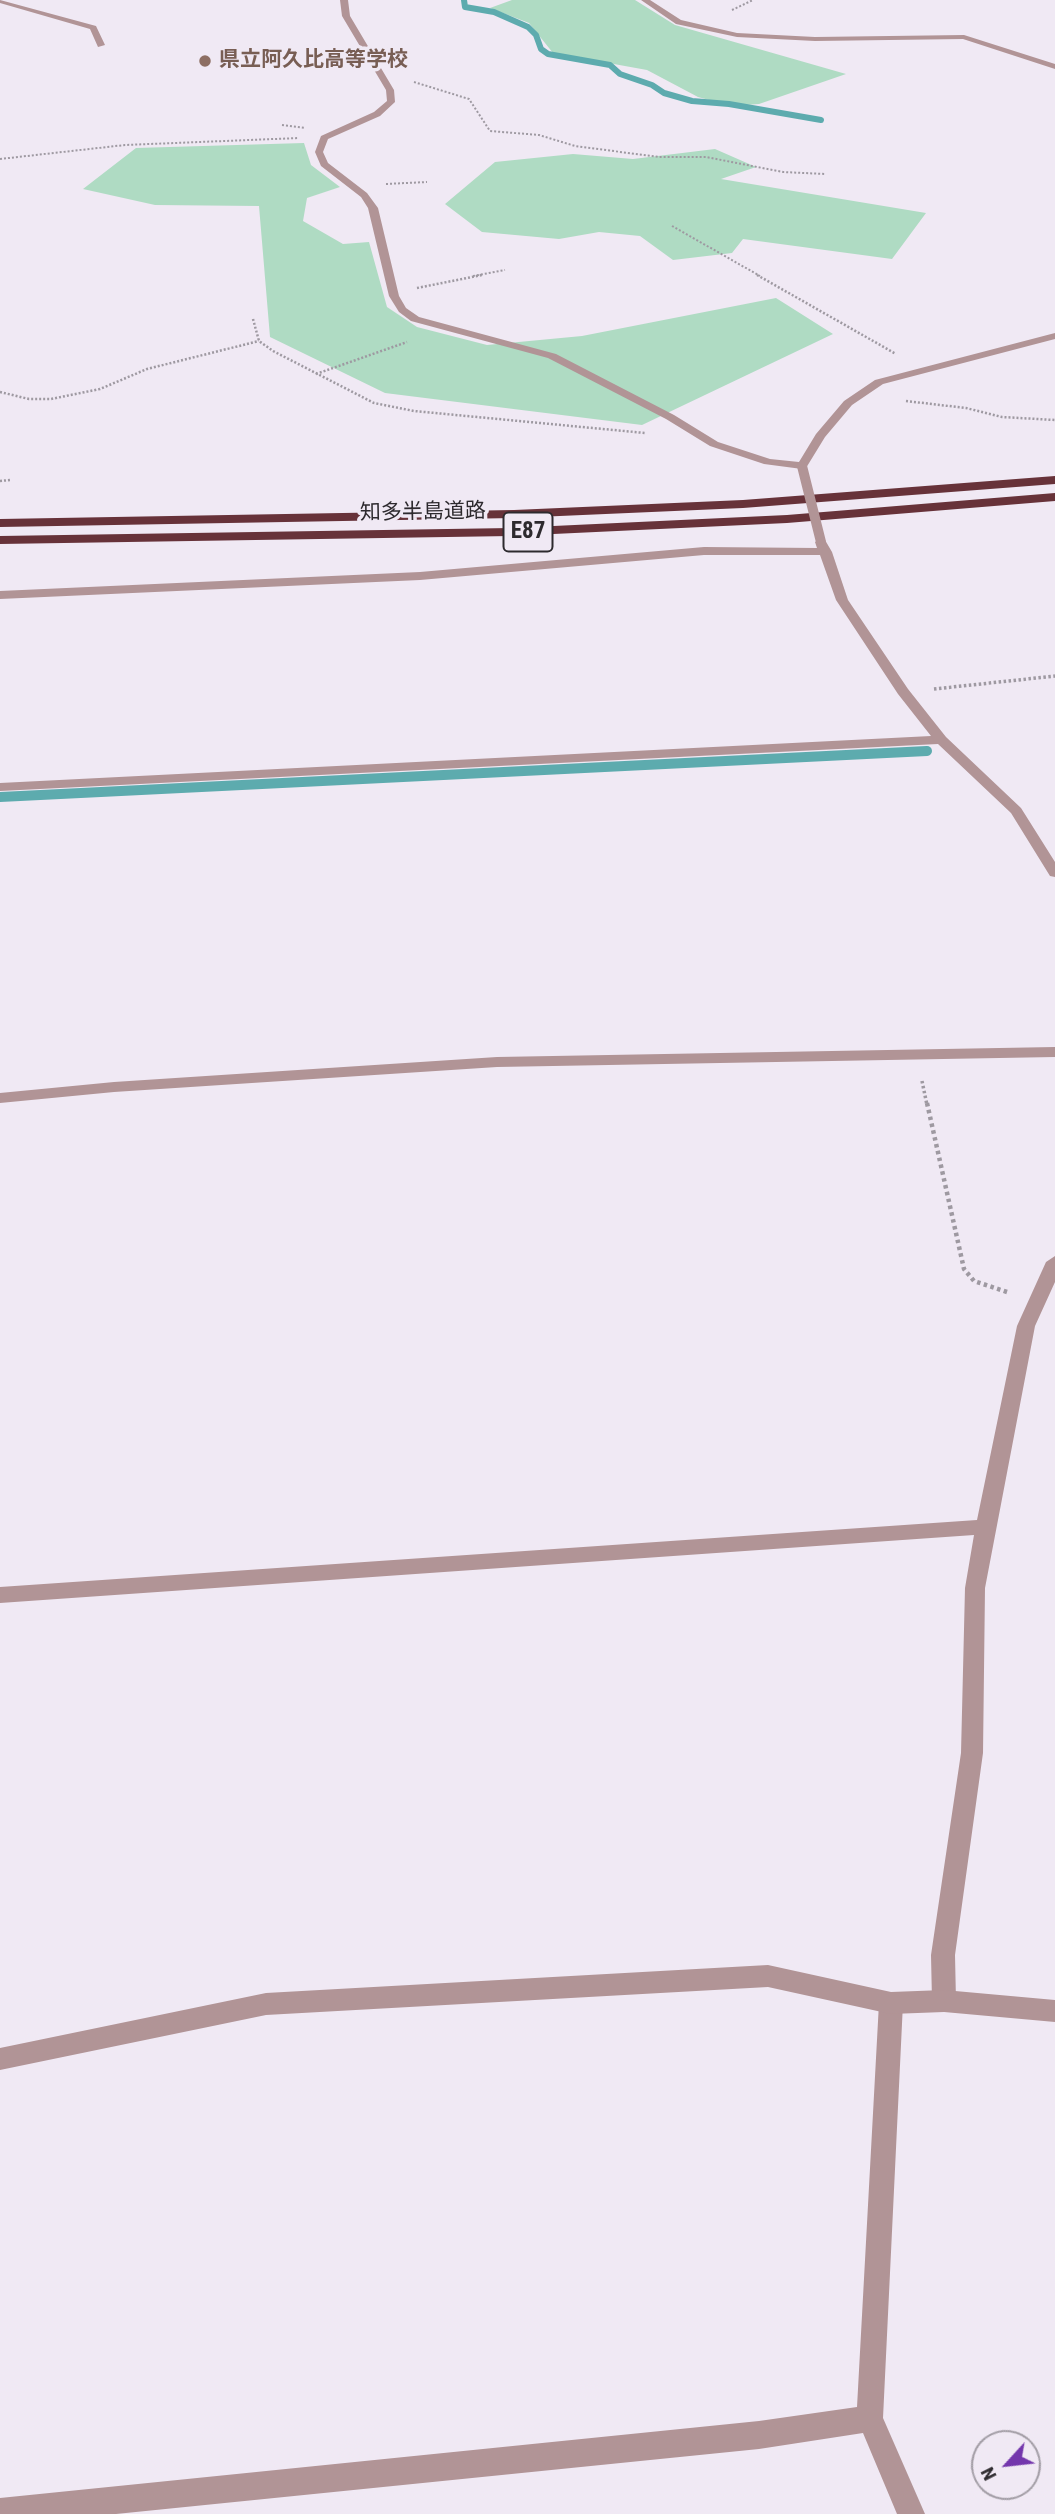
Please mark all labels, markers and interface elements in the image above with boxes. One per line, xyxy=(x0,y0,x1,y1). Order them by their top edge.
place label: 県立阿久比高等学校 xyxy=(219,48,408,74)
marker: 県立阿久比高等学校 xyxy=(197,53,213,69)
street label: 知多半島道路 xyxy=(360,499,486,527)
road number: E87 xyxy=(504,512,552,552)
north arrow xyxy=(971,2430,1041,2500)
text: N xyxy=(976,2463,1002,2484)

